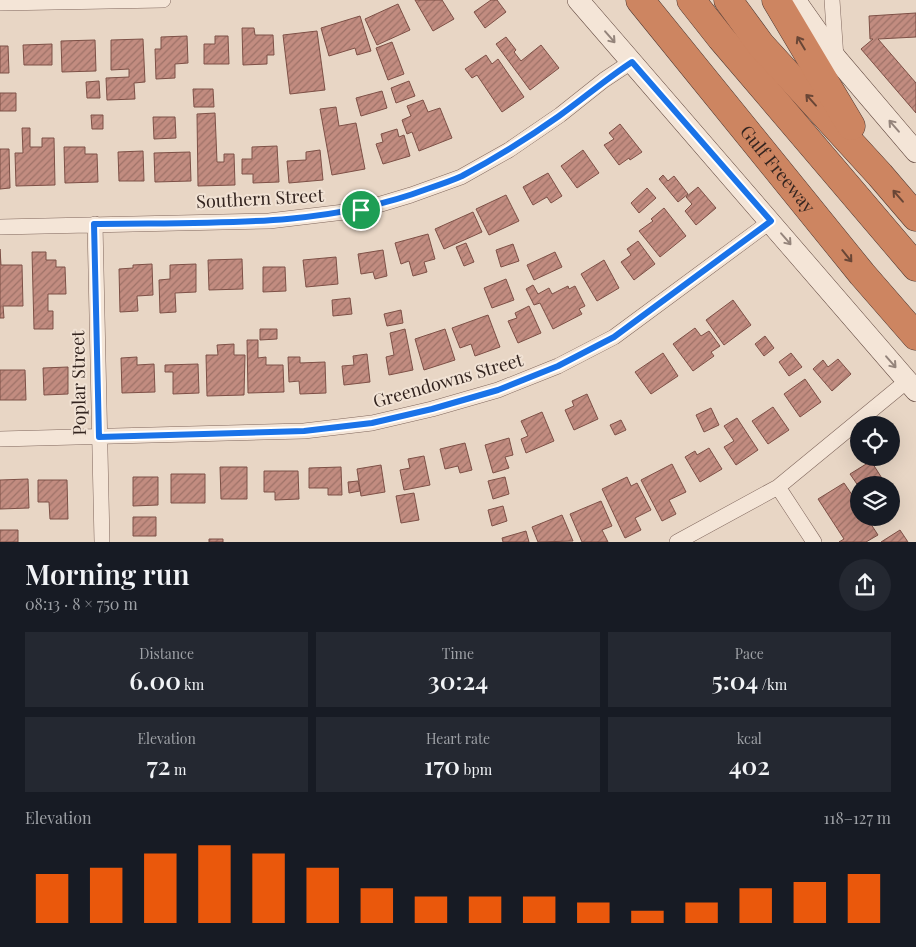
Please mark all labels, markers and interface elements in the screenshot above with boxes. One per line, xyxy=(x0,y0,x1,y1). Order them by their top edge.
one-way arrow xyxy=(604,30,615,43)
one-way arrow xyxy=(796,36,806,50)
one-way arrow xyxy=(806,94,817,107)
street label: Gulf Freeway xyxy=(735,120,821,218)
one-way arrow xyxy=(888,120,900,133)
street label: Southern Street xyxy=(196,183,325,213)
pin xyxy=(340,189,382,231)
one-way arrow xyxy=(893,190,904,203)
icon: arrive xyxy=(347,196,375,224)
one-way arrow xyxy=(780,232,791,245)
one-way arrow xyxy=(842,249,853,262)
street label: Poplar Street xyxy=(65,330,91,436)
street label: Greendowns Street xyxy=(370,347,526,413)
one-way arrow xyxy=(886,355,897,368)
map controls xyxy=(850,416,900,526)
button: locate xyxy=(850,416,900,466)
button: layers xyxy=(850,476,900,526)
text: Morning run xyxy=(25,555,189,592)
button: share xyxy=(839,559,891,611)
text: 08:13 · 8 × 750 m xyxy=(25,593,138,614)
text: Distance xyxy=(139,644,194,663)
text: Time xyxy=(442,644,474,663)
text: Pace xyxy=(735,644,764,663)
text: 6.00 xyxy=(129,663,181,696)
text: 30:24 xyxy=(428,663,488,696)
text: 5:04 xyxy=(712,663,758,696)
text: km xyxy=(181,675,204,694)
text: /km xyxy=(758,675,787,694)
text: Elevation xyxy=(138,729,196,748)
text: Heart rate xyxy=(426,729,490,748)
text: kcal xyxy=(737,729,762,748)
text: 72 xyxy=(147,748,171,781)
text: 170 xyxy=(424,748,460,781)
text: 402 xyxy=(729,748,770,781)
text: m xyxy=(171,760,186,779)
text: bpm xyxy=(460,760,492,779)
text: Elevation xyxy=(25,807,92,828)
text: 118–127 m xyxy=(824,807,891,828)

